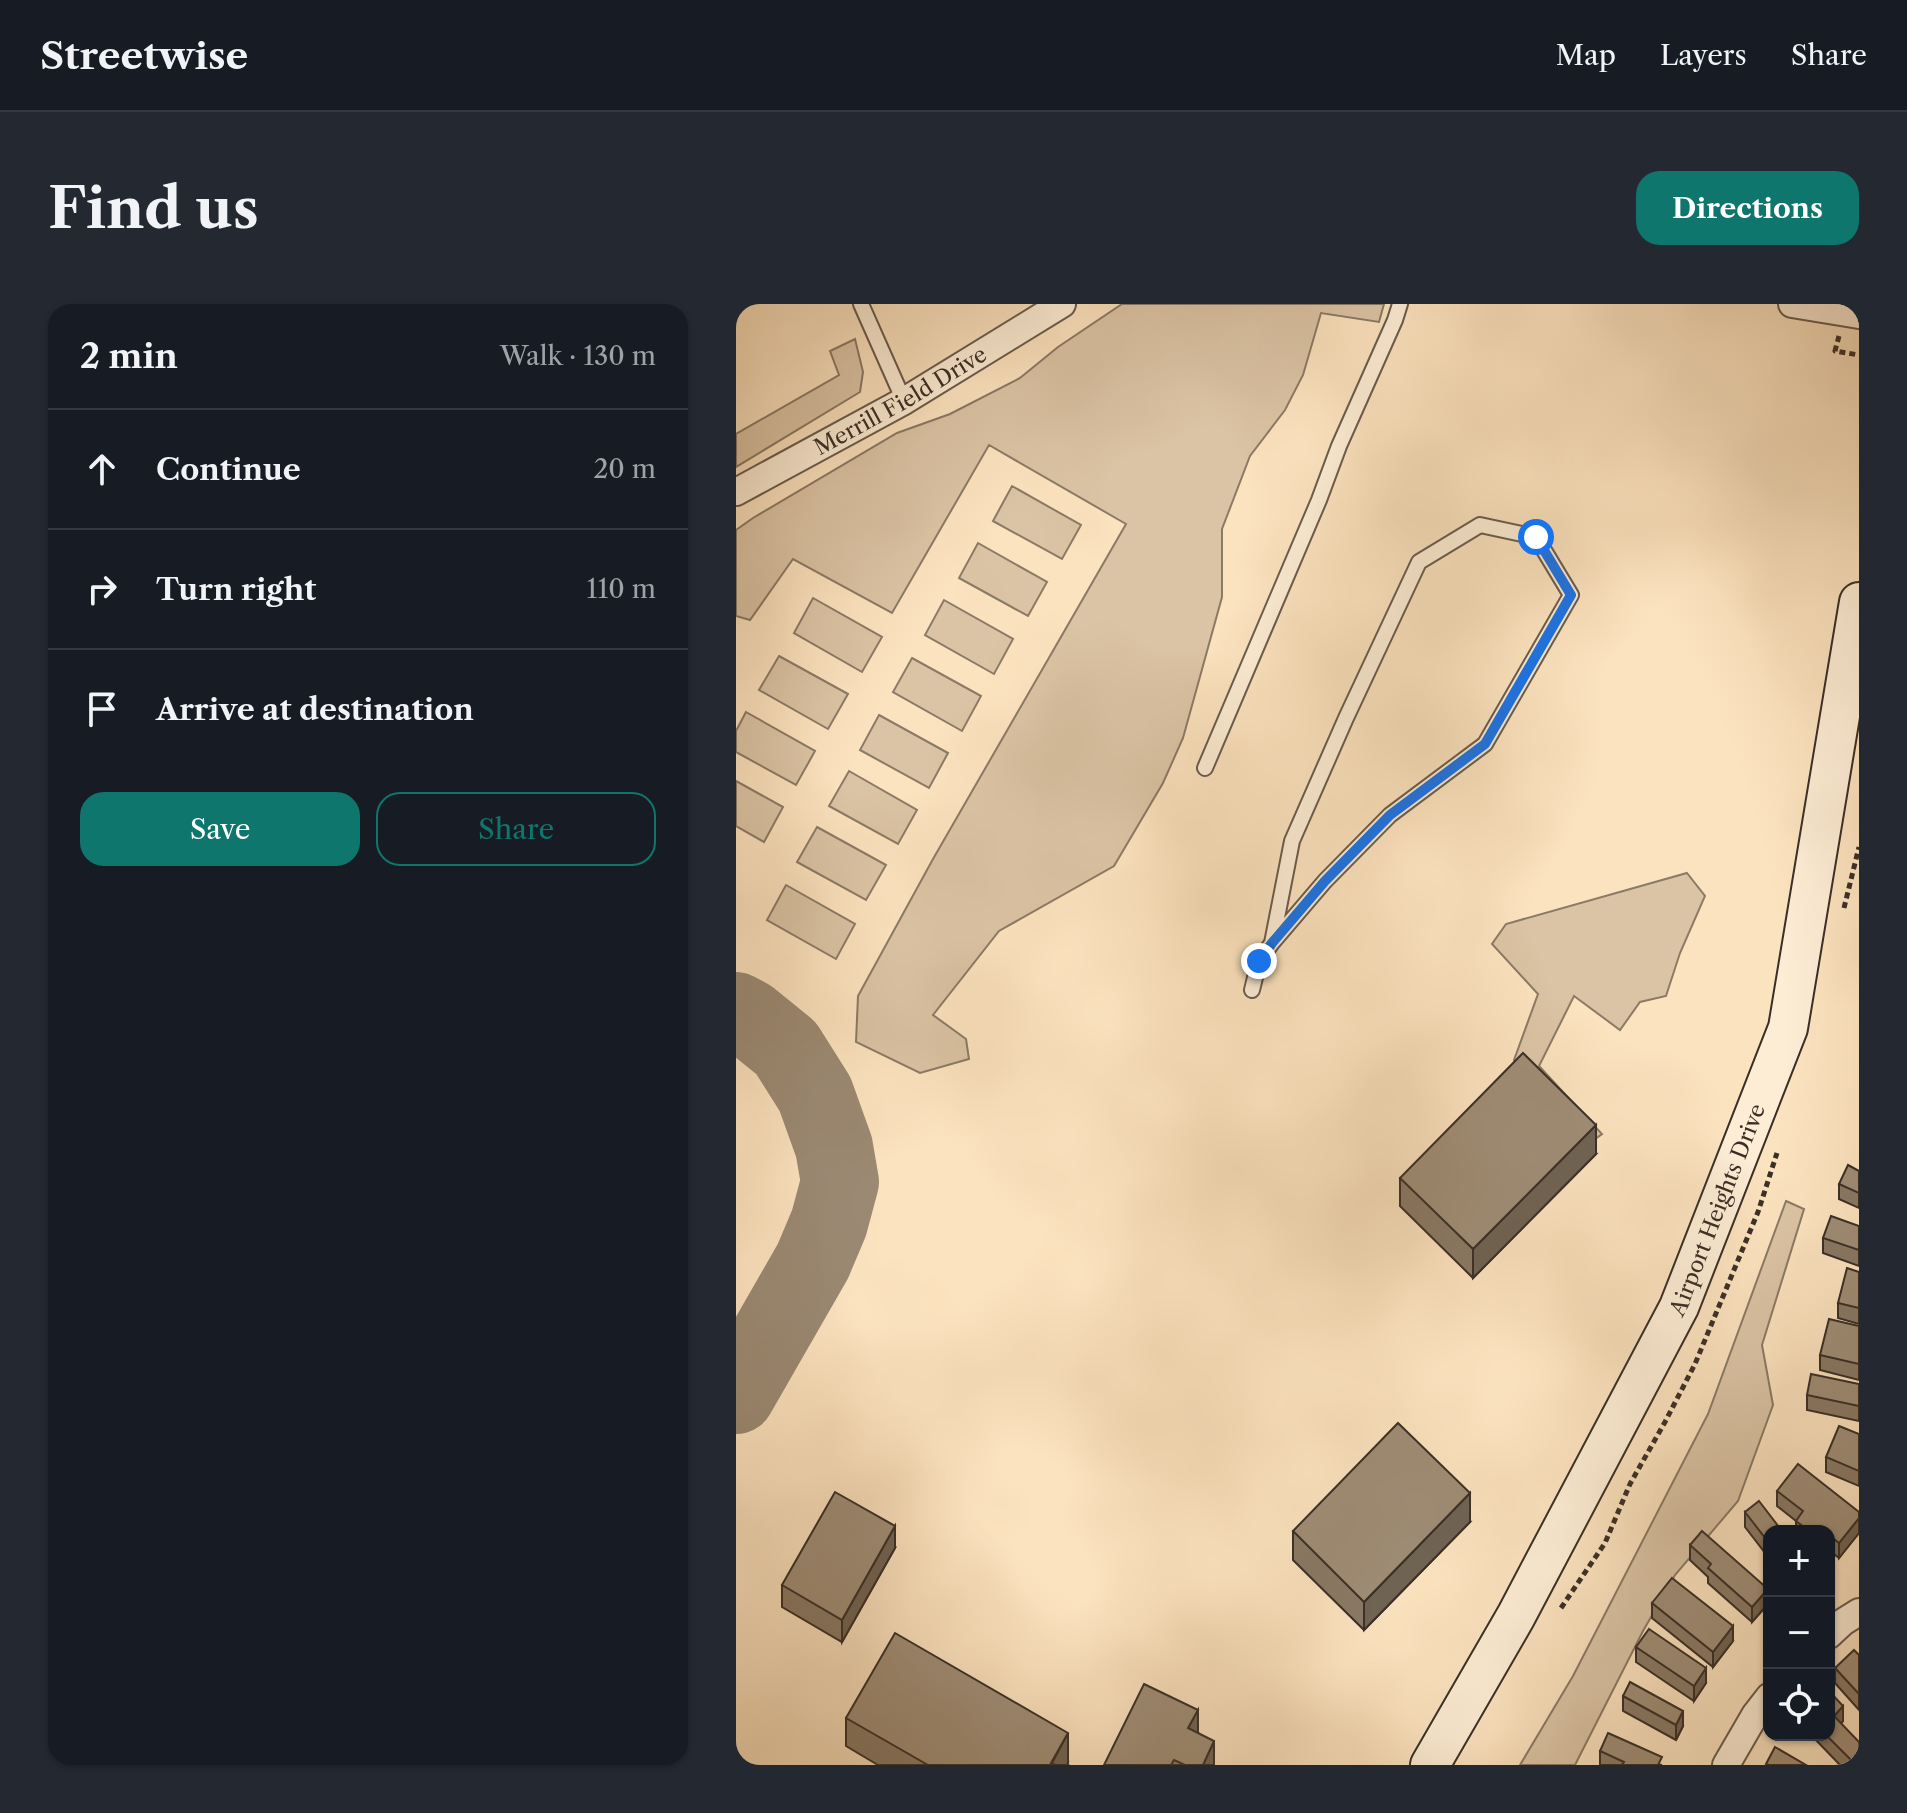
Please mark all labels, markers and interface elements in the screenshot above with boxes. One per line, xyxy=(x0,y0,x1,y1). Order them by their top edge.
text: Streetwise xyxy=(40,32,248,79)
text: Map xyxy=(1556,38,1616,72)
text: Layers xyxy=(1660,38,1747,72)
text: Share xyxy=(1791,38,1867,72)
button: Directions xyxy=(1636,171,1859,245)
text: Find us xyxy=(48,174,259,243)
text: 2 min xyxy=(80,335,178,377)
text: Walk · 130 m xyxy=(500,340,656,372)
street label: Merrill Field Drive xyxy=(809,340,991,461)
icon: ahead xyxy=(80,447,124,491)
text: Continue xyxy=(156,451,301,488)
text: 20 m xyxy=(593,453,656,485)
route start xyxy=(1518,519,1554,555)
icon: right xyxy=(80,567,124,611)
text: Turn right xyxy=(156,571,316,608)
text: 110 m xyxy=(587,573,656,605)
icon: arrive xyxy=(80,687,124,731)
text: Arrive at destination xyxy=(156,691,474,728)
button: Save xyxy=(80,792,360,866)
button: Share xyxy=(376,792,656,866)
route end xyxy=(1241,943,1277,979)
street label: Airport Heights Drive xyxy=(1663,1100,1771,1321)
map controls xyxy=(1763,1525,1835,1741)
button: + xyxy=(1763,1525,1835,1597)
button: − xyxy=(1763,1597,1835,1669)
button: locate xyxy=(1763,1669,1835,1741)

